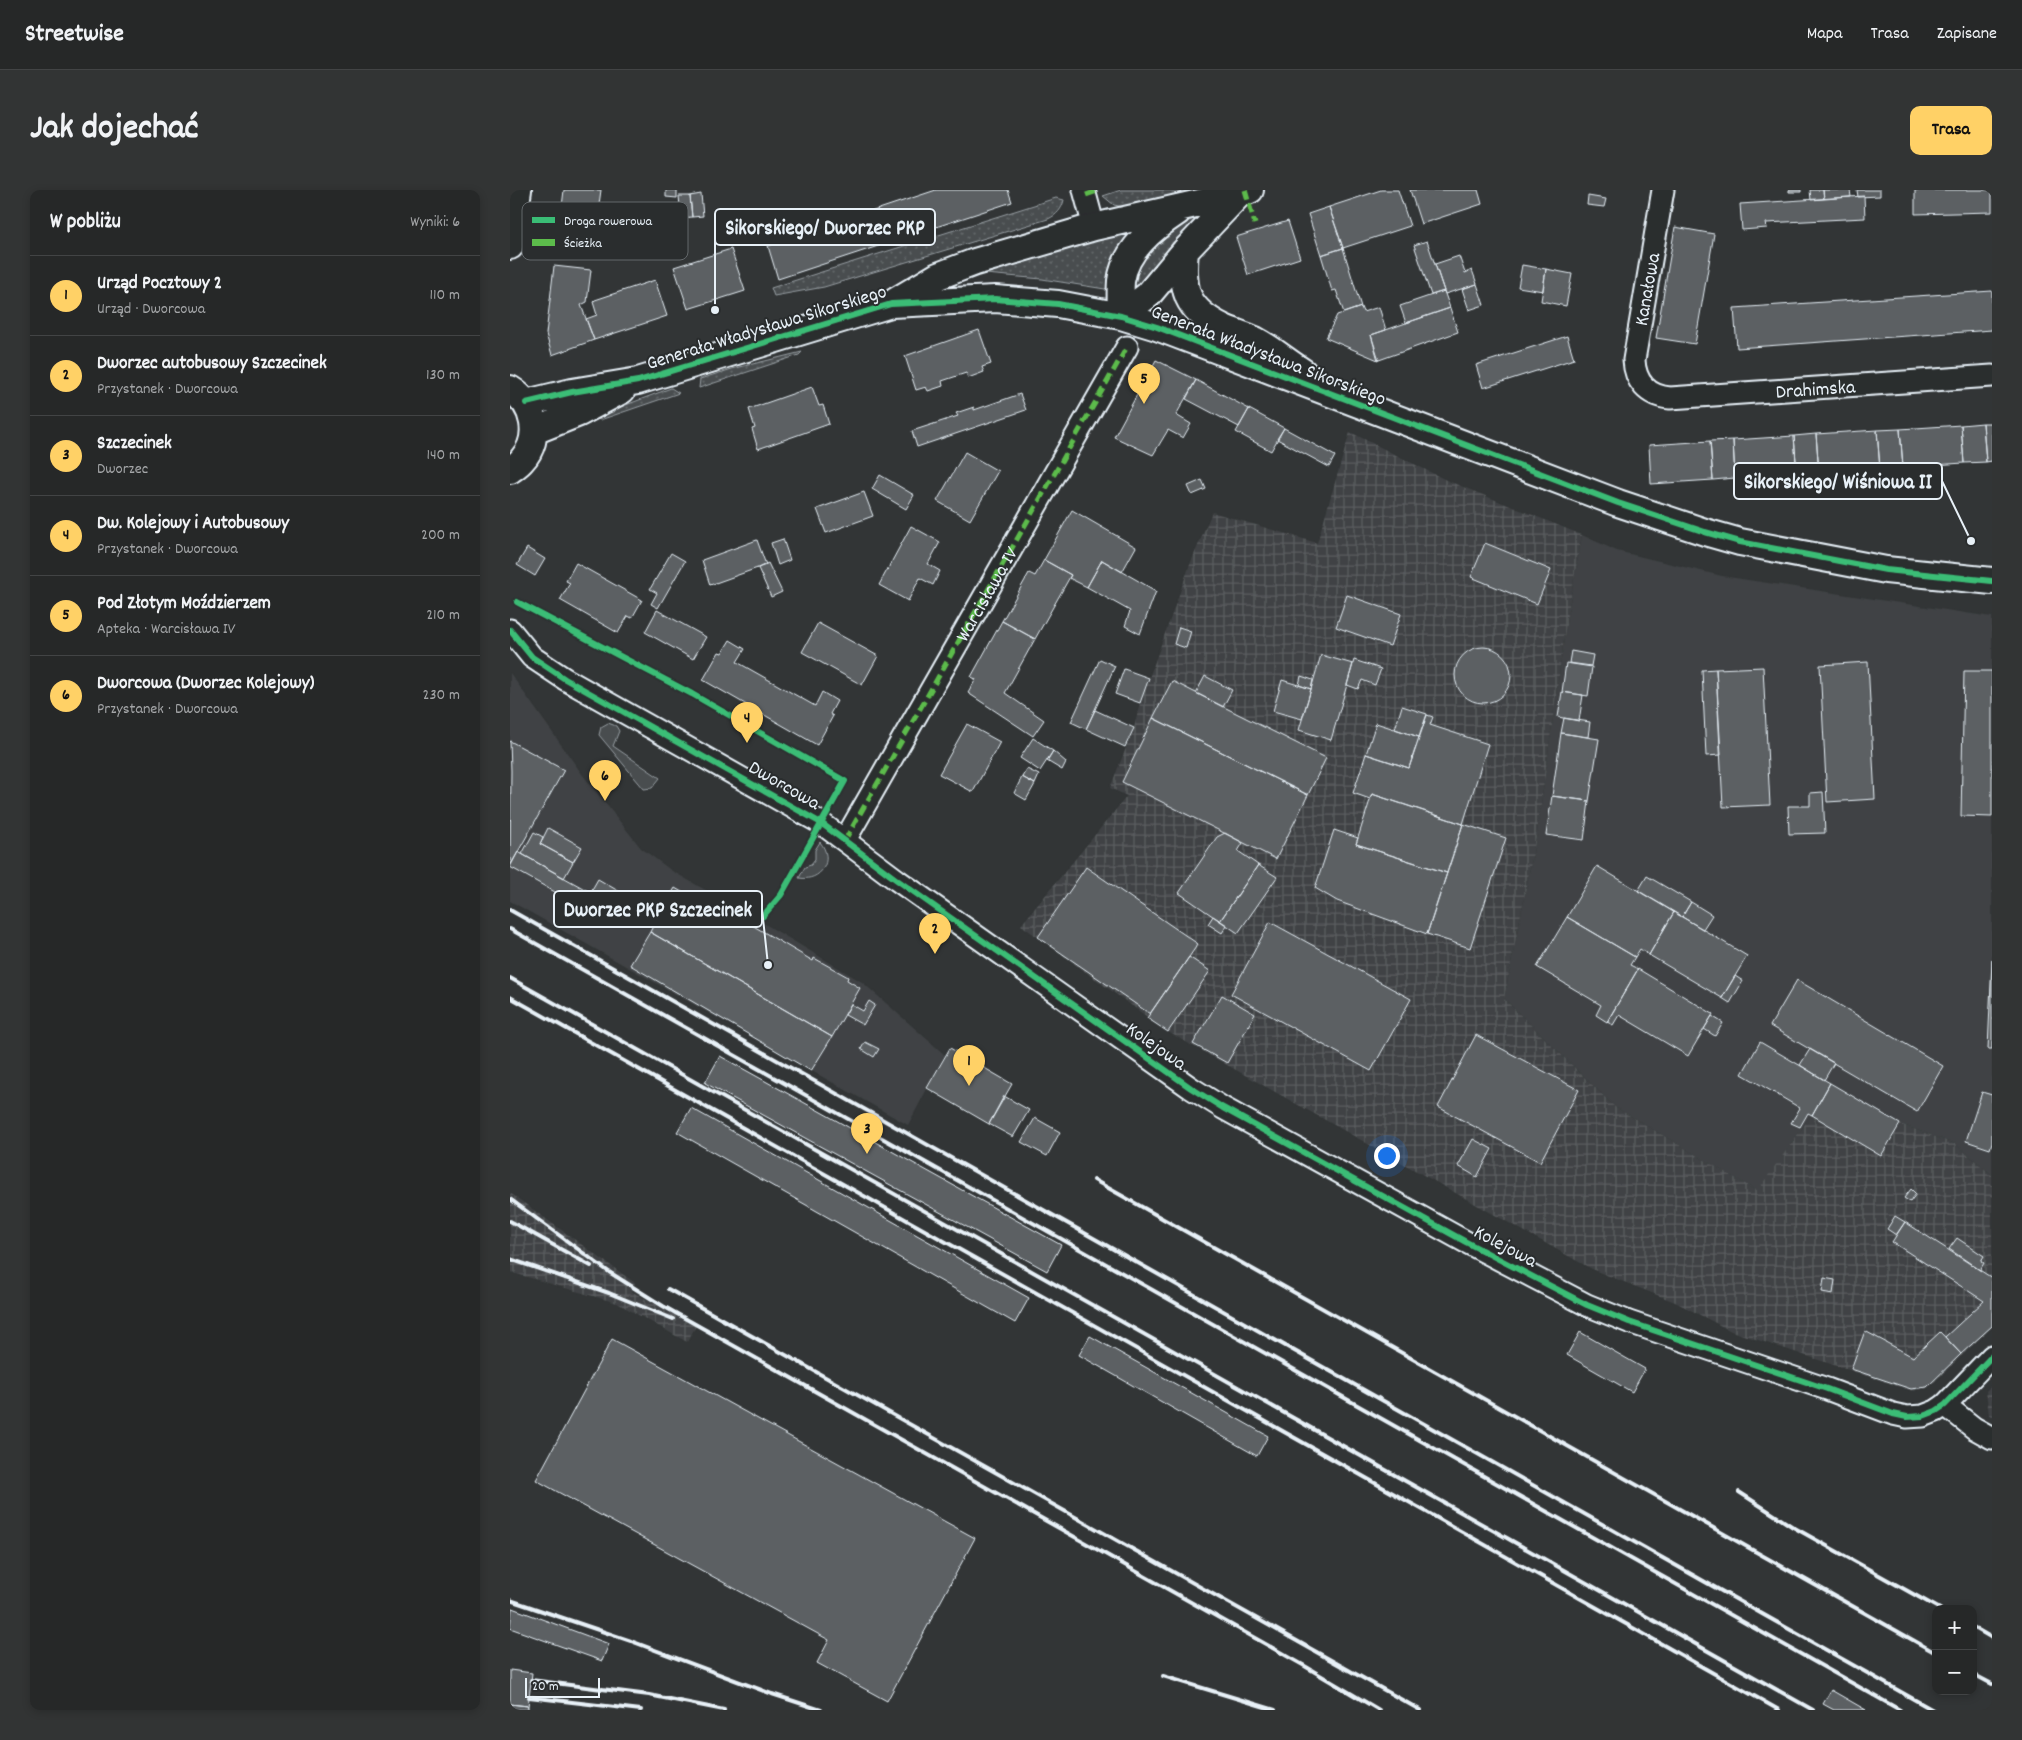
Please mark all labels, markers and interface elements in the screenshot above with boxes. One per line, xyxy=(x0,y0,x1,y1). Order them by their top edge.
text: Streetwise xyxy=(25,18,124,52)
text: Mapa xyxy=(1807,22,1842,47)
text: Trasa xyxy=(1870,22,1909,47)
text: Zapisane xyxy=(1937,22,1997,47)
text: Jak dojechać xyxy=(30,105,199,155)
button: Trasa xyxy=(1910,106,1992,155)
legend xyxy=(522,202,688,260)
text: W pobliżu xyxy=(50,208,121,238)
callout: Sikorskiego/ Dworzec PKP xyxy=(715,209,935,245)
text: Wyniki: 6 xyxy=(410,211,460,234)
text: Droga rowerowa xyxy=(564,212,653,232)
text: Sikorskiego/ Dworzec PKP xyxy=(725,215,925,245)
text: Ścieżka xyxy=(564,234,602,254)
street label: Kanałowa xyxy=(1629,250,1669,328)
text: Urząd Pocztowy 2 xyxy=(97,271,222,298)
street label: Generała Władysława Sikorskiego xyxy=(643,279,890,379)
text: 1 xyxy=(64,284,68,307)
text: 110 m xyxy=(430,284,460,307)
text: Urząd · Dworcowa xyxy=(97,298,205,321)
street label: Generała Władysława Sikorskiego xyxy=(1146,299,1390,415)
text: Dworzec autobusowy Szczecinek xyxy=(97,351,327,378)
pin: 5 xyxy=(1128,363,1160,404)
text: 2 xyxy=(63,364,70,387)
text: 130 m xyxy=(426,364,460,387)
street label: Drahimska xyxy=(1775,374,1857,408)
text: Przystanek · Dworcowa xyxy=(97,378,238,401)
text: Szczecinek xyxy=(97,431,172,458)
text: 3 xyxy=(62,444,70,467)
text: 140 m xyxy=(426,444,460,467)
text: Dworzec xyxy=(97,458,148,481)
callout: Sikorskiego/ Wiśniowa II xyxy=(1734,463,1942,499)
text: Sikorskiego/ Wiśniowa II xyxy=(1744,469,1932,499)
text: Dw. Kolejowy i Autobusowy xyxy=(97,511,289,538)
text: 4 xyxy=(63,524,69,547)
text: 200 m xyxy=(421,524,460,547)
text: Przystanek · Dworcowa xyxy=(97,538,238,561)
street label: Warcisława IV xyxy=(950,542,1027,648)
text: Pod Złotym Moździerzem xyxy=(97,591,271,618)
text: 5 xyxy=(62,604,70,627)
text: 210 m xyxy=(426,604,460,627)
text: Apteka · Warcisława IV xyxy=(97,618,236,641)
text: Dworcowa (Dworzec Kolejowy) xyxy=(97,671,314,698)
text: 6 xyxy=(62,684,70,707)
text: 230 m xyxy=(423,684,460,707)
text: Przystanek · Dworcowa xyxy=(97,698,238,721)
pin: 4 xyxy=(731,702,763,743)
street label: Dworcowa xyxy=(742,755,825,819)
pin: 6 xyxy=(589,760,621,801)
callout: Dworzec PKP Szczecinek xyxy=(554,891,762,927)
text: Dworzec PKP Szczecinek xyxy=(564,897,753,927)
pin: 2 xyxy=(919,913,951,954)
street label: Kolejowa xyxy=(1119,1016,1192,1079)
pin: 1 xyxy=(953,1045,985,1086)
pin: 3 xyxy=(851,1113,883,1154)
your location xyxy=(1374,1143,1400,1169)
street label: Kolejowa xyxy=(1468,1219,1542,1276)
map controls xyxy=(1932,1605,1977,1695)
button: + xyxy=(1932,1605,1977,1650)
button: − xyxy=(1932,1650,1977,1695)
scale bar xyxy=(525,1675,600,1698)
text: 20 m xyxy=(532,1677,559,1697)

